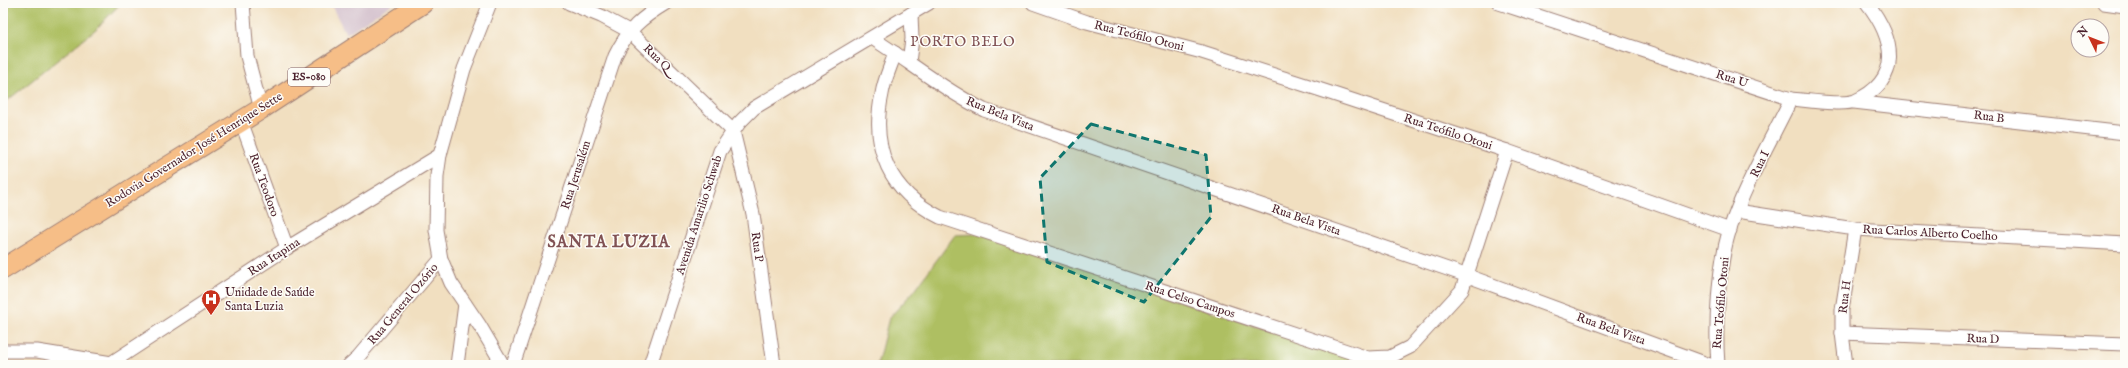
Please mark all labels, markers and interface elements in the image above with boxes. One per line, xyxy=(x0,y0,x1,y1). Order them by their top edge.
street label: Rua Teófilo Otoni xyxy=(1092,18,1186,54)
north arrow xyxy=(2070,18,2110,58)
text: N xyxy=(2074,23,2092,41)
district label: PORTO BELO xyxy=(910,33,1016,51)
street label: Rua Q xyxy=(640,41,681,81)
street label: Rua U xyxy=(1714,67,1751,92)
road number: ES-080 xyxy=(288,68,330,86)
street label: Rodovia Governador José Henrique Sette xyxy=(103,89,286,212)
street label: Rua Bela Vista xyxy=(964,94,1037,135)
street label: Rua B xyxy=(1973,108,2005,126)
street label: Rua Teófilo Otoni xyxy=(1402,111,1494,153)
street label: Rua Jerusalém xyxy=(558,139,595,212)
street label: Rua I xyxy=(1747,148,1773,180)
street label: Rua Teodoro xyxy=(246,151,283,219)
street label: Avenida Amarilio Schwab xyxy=(672,153,725,278)
street label: Rua Bela Vista xyxy=(1269,201,1343,239)
street label: Rua Carlos Alberto Coelho xyxy=(1862,222,1998,244)
street label: Rua P xyxy=(747,231,767,263)
district label: SANTA LUZIA xyxy=(548,233,671,253)
street label: Rua Itapina xyxy=(245,234,304,280)
street label: Rua Teófilo Otoni xyxy=(1710,256,1732,350)
street label: Rua General Ozório xyxy=(365,260,442,348)
street label: Rua Celso Campos xyxy=(1143,278,1237,323)
street label: Rua H xyxy=(1836,280,1854,314)
place label: Unidade de Saúde Santa Luzia xyxy=(225,285,315,314)
hospital icon: Unidade de Saúde Santa Luzia xyxy=(200,288,222,316)
street label: Rua Bela Vista xyxy=(1575,310,1648,349)
street label: Rua D xyxy=(1966,331,2000,347)

